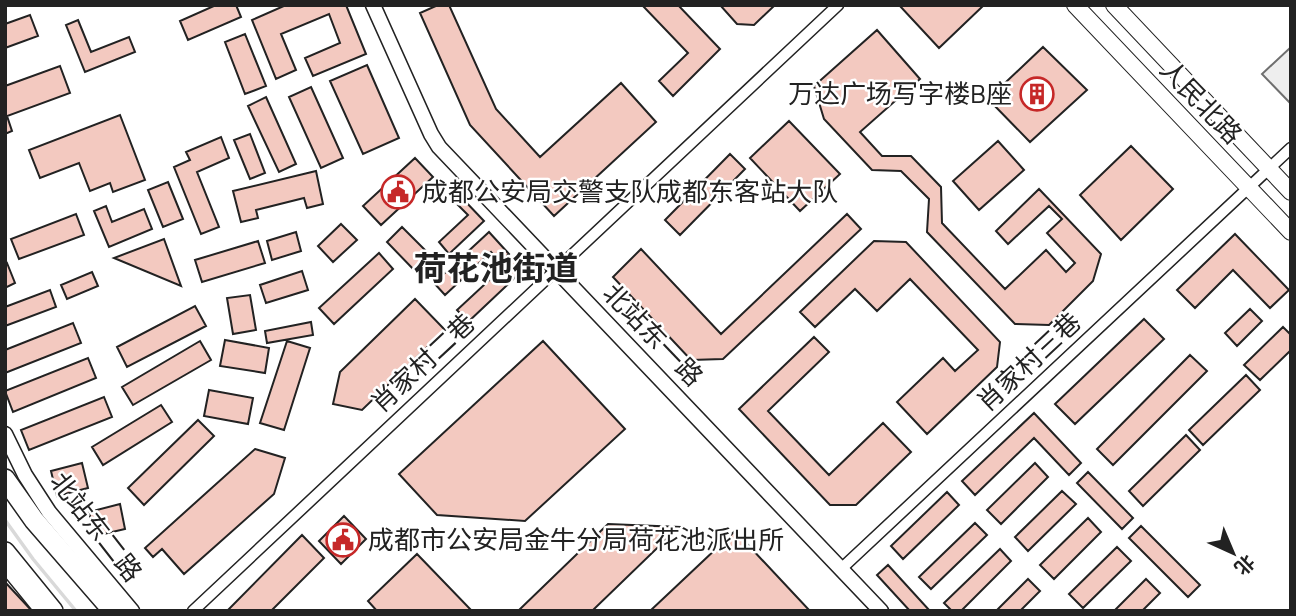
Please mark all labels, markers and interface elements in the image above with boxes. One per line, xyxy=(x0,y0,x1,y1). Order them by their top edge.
street label: 人民北路 xyxy=(1151,51,1252,153)
place label: 万达广场写字楼B座 xyxy=(788,74,1012,113)
building icon: 万达广场写字楼B座 xyxy=(1018,75,1056,113)
place label: 成都公安局交警支队成都东客站大队 xyxy=(422,172,838,211)
public building icon: 成都公安局交警支队成都东客站大队 xyxy=(379,173,417,211)
district label: 荷花池街道 xyxy=(414,243,579,293)
street label: 北站东一路 xyxy=(594,274,713,395)
street label: 肖家村三巷 xyxy=(968,303,1090,420)
street label: 肖家村二巷 xyxy=(362,304,484,421)
street label: 北站东二路 xyxy=(41,463,152,590)
north arrow xyxy=(1198,518,1268,588)
place label: 成都市公安局金牛分局荷花池派出所 xyxy=(368,520,784,559)
public building icon: 成都市公安局金牛分局荷花池派出所 xyxy=(324,521,362,559)
text: 北 xyxy=(1228,549,1262,583)

